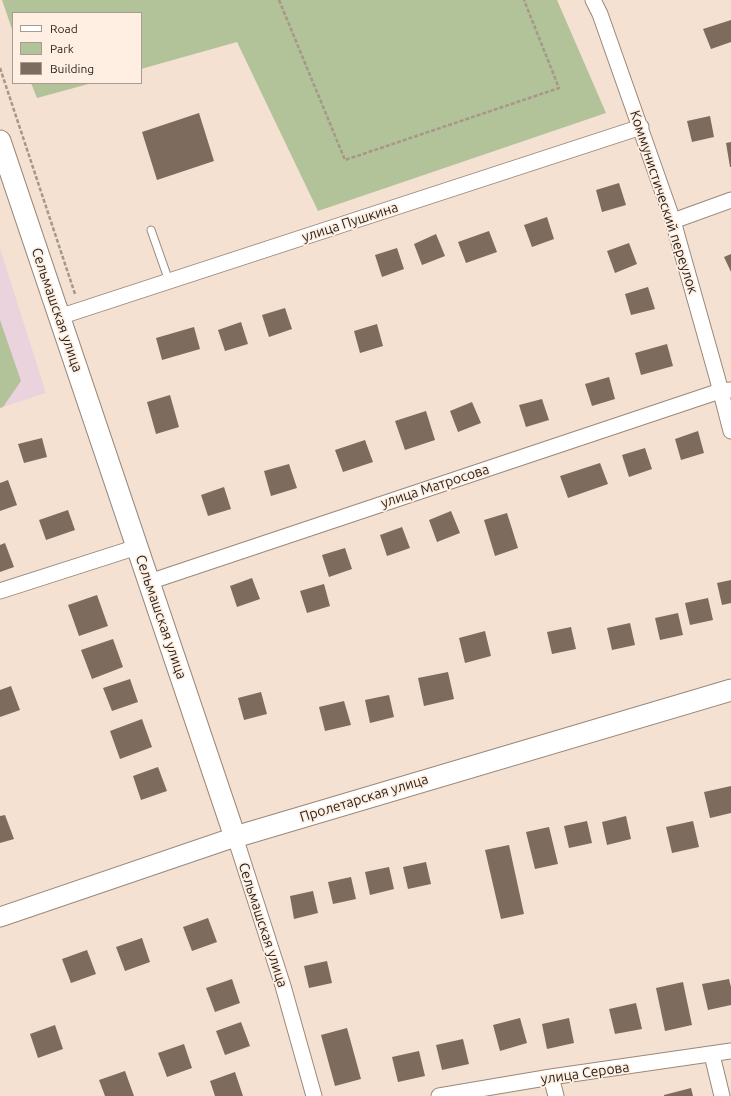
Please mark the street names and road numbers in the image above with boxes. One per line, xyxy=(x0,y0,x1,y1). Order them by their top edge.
street label: Коммунистический переулок xyxy=(626,108,702,296)
street label: улица Пушкина xyxy=(300,199,400,245)
street label: Сельмашская улица xyxy=(28,246,86,374)
street label: улица Матросова xyxy=(379,461,491,511)
street label: Сельмашская улица xyxy=(132,553,190,681)
street label: Пролетарская улица xyxy=(298,770,430,826)
street label: Сельмашская улица xyxy=(235,860,291,990)
street label: улица Серова xyxy=(540,1058,630,1088)

